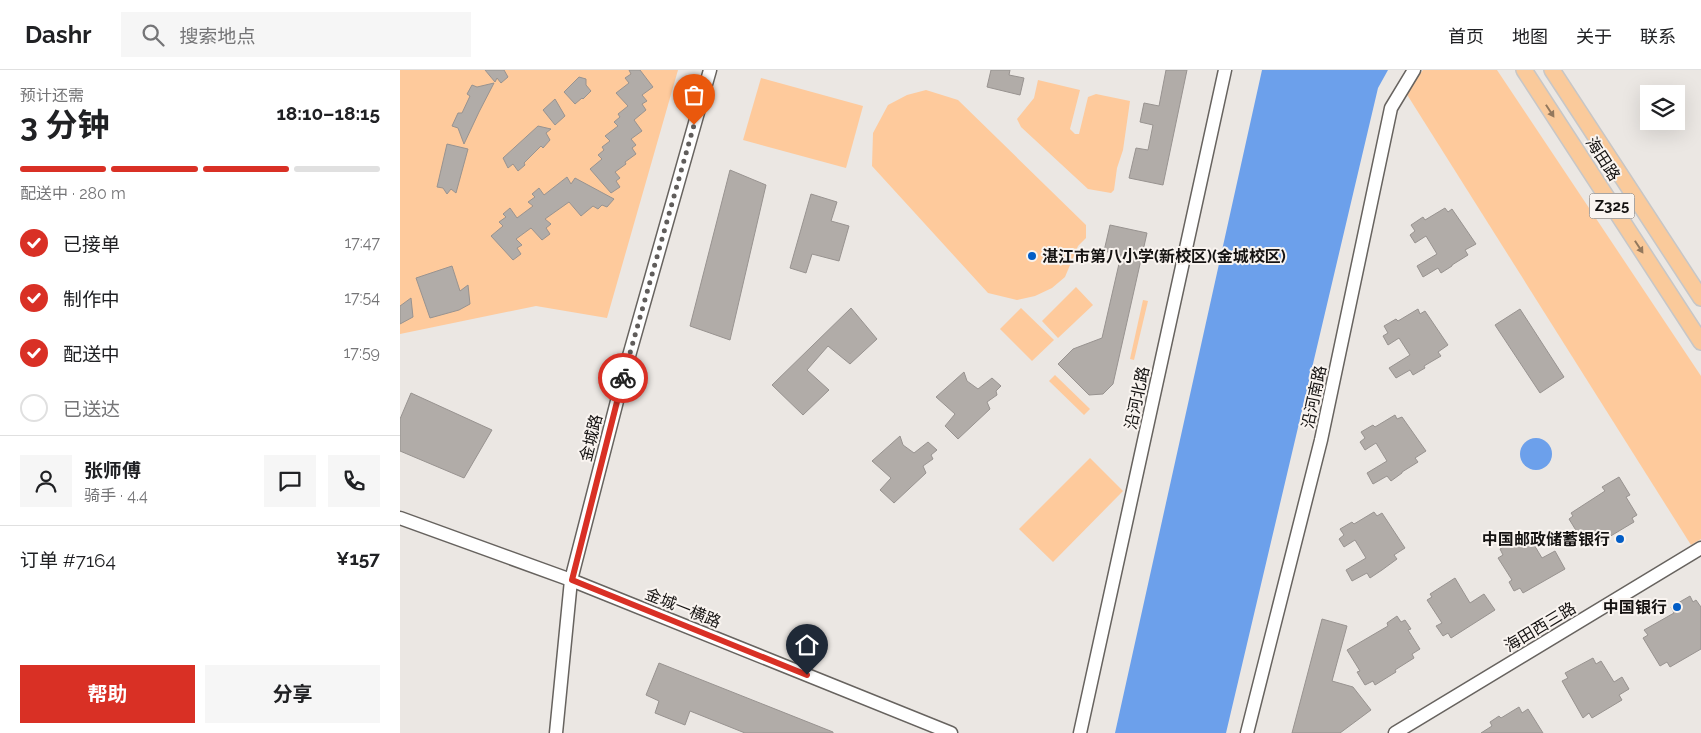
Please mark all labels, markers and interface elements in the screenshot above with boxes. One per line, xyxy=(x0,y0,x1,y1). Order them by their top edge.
search box xyxy=(121,12,471,57)
text: Dashr xyxy=(25,20,91,49)
icon: search xyxy=(139,21,167,49)
text: 搜索地点 xyxy=(179,25,255,47)
text: 首页 xyxy=(1448,26,1484,47)
text: 地图 xyxy=(1512,26,1548,47)
text: 关于 xyxy=(1576,26,1612,47)
text: 联系 xyxy=(1640,26,1676,47)
pin xyxy=(673,74,715,125)
icon: bag xyxy=(680,81,708,109)
map controls xyxy=(1640,85,1685,130)
button: layers xyxy=(1640,85,1685,130)
text: 预计还需 xyxy=(20,86,84,105)
text: 18:10–18:15 xyxy=(276,102,380,124)
one-way arrow xyxy=(1546,104,1555,118)
text: 3 分钟 xyxy=(20,106,110,143)
street label: 海田路 xyxy=(1582,134,1624,184)
text: 配送中 · 280 m xyxy=(20,184,126,203)
road number: Z325 xyxy=(1590,194,1634,218)
icon: check xyxy=(20,229,48,257)
text: 已接单 xyxy=(63,233,120,255)
text: 17:47 xyxy=(344,233,380,252)
one-way arrow xyxy=(1634,240,1644,254)
place label: 湛江市第八小学(新校区)(金城校区) xyxy=(1042,247,1286,266)
marker: 湛江市第八小学(新校区)(金城校区) xyxy=(1026,250,1038,262)
icon: check xyxy=(20,284,48,312)
text: 制作中 xyxy=(63,288,120,310)
text: 17:54 xyxy=(344,288,380,307)
icon: check xyxy=(20,339,48,367)
text: 配送中 xyxy=(63,343,120,365)
text: 17:59 xyxy=(344,343,380,362)
courier xyxy=(598,353,648,403)
icon: bike xyxy=(609,364,637,392)
street label: 沿河南路 xyxy=(1298,364,1330,430)
street label: 沿河北路 xyxy=(1121,365,1153,431)
text: 已送达 xyxy=(63,398,120,420)
street label: 金城路 xyxy=(576,412,606,464)
button: person xyxy=(20,455,72,507)
button: chat xyxy=(264,455,316,507)
button: phone xyxy=(328,455,380,507)
text: 张师傅 xyxy=(84,459,141,481)
text: 骑手 · 4.4 xyxy=(84,486,148,505)
place label: 中国邮政储蓄银行 xyxy=(1482,530,1610,549)
marker: 中国邮政储蓄银行 xyxy=(1614,533,1626,545)
text: ¥157 xyxy=(336,547,380,569)
text: 订单 #7164 xyxy=(20,549,116,571)
street label: 金城一横路 xyxy=(642,584,724,632)
street label: 海田西三路 xyxy=(1501,598,1579,656)
place label: 中国银行 xyxy=(1603,598,1667,617)
marker: 中国银行 xyxy=(1671,601,1683,613)
pin xyxy=(786,624,828,675)
icon: home xyxy=(793,631,821,659)
button: 帮助 xyxy=(20,665,195,723)
button: 分享 xyxy=(205,665,380,723)

